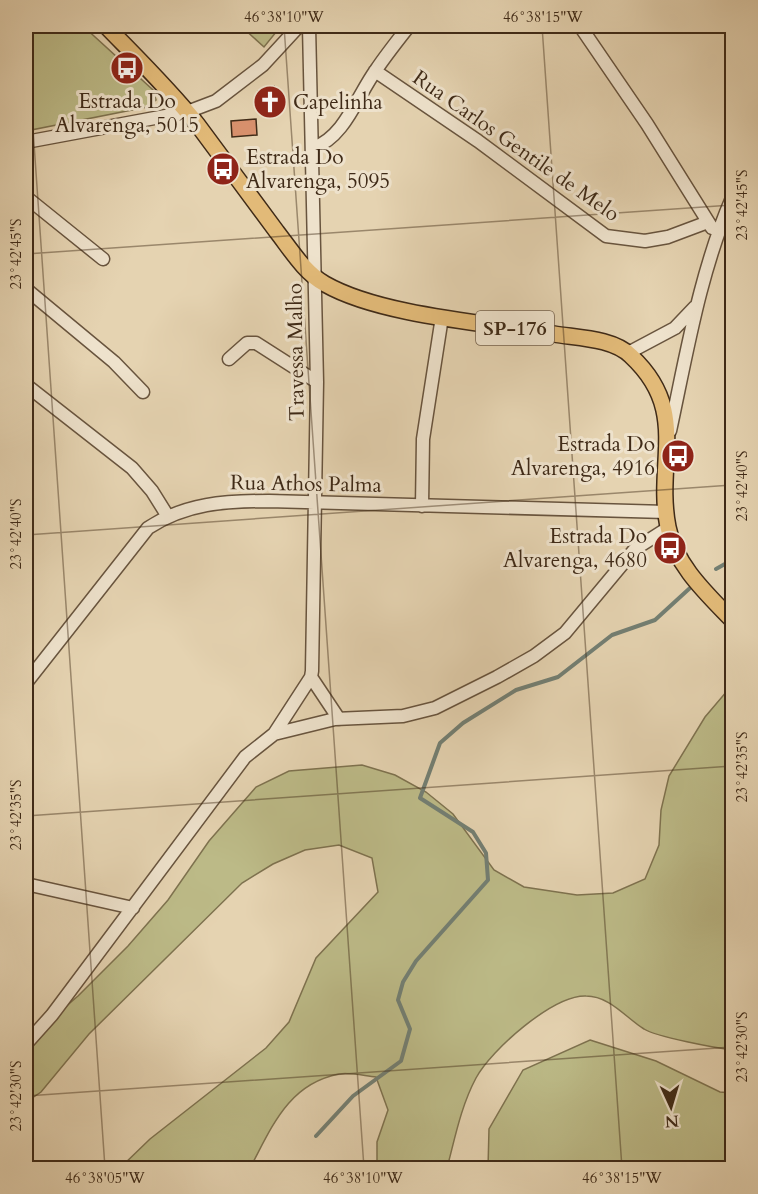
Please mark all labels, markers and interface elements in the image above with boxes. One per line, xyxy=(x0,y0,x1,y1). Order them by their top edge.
text: 46°38'10"W xyxy=(244,7,324,27)
text: 46°38'15"W xyxy=(503,7,583,27)
bus stop icon: Estrada Do Alvarenga, 5015 xyxy=(109,50,145,86)
street label: Rua Carlos Gentile de Melo xyxy=(407,63,625,229)
church icon: Capelinha xyxy=(252,84,288,120)
place label: Estrada Do Alvarenga, 5015 xyxy=(55,87,199,140)
place label: Capelinha xyxy=(293,88,383,117)
place label: Estrada Do Alvarenga, 5095 xyxy=(246,143,390,196)
bus stop icon: Estrada Do Alvarenga, 5095 xyxy=(205,151,241,187)
text: 23°42'45"S xyxy=(732,170,752,240)
text: 23°42'45"S xyxy=(6,219,26,289)
street label: Travessa Malho xyxy=(280,283,312,421)
road number: SP-176 xyxy=(476,311,554,345)
place label: Estrada Do Alvarenga, 4916 xyxy=(511,430,655,483)
bus stop icon: Estrada Do Alvarenga, 4916 xyxy=(660,438,696,474)
text: 23°42'40"S xyxy=(732,451,752,521)
street label: Rua Athos Palma xyxy=(230,468,382,500)
text: 23°42'40"S xyxy=(6,499,26,569)
place label: Estrada Do Alvarenga, 4680 xyxy=(503,522,647,575)
bus stop icon: Estrada Do Alvarenga, 4680 xyxy=(652,530,688,566)
text: 23°42'35"S xyxy=(732,732,752,802)
text: 23°42'35"S xyxy=(6,780,26,850)
text: 23°42'30"S xyxy=(732,1012,752,1082)
text: 23°42'30"S xyxy=(6,1061,26,1131)
north arrow xyxy=(641,1077,701,1137)
text: N xyxy=(664,1110,680,1132)
text: 46°38'05"W xyxy=(65,1168,145,1188)
text: 46°38'10"W xyxy=(323,1168,403,1188)
text: 46°38'15"W xyxy=(582,1168,662,1188)

